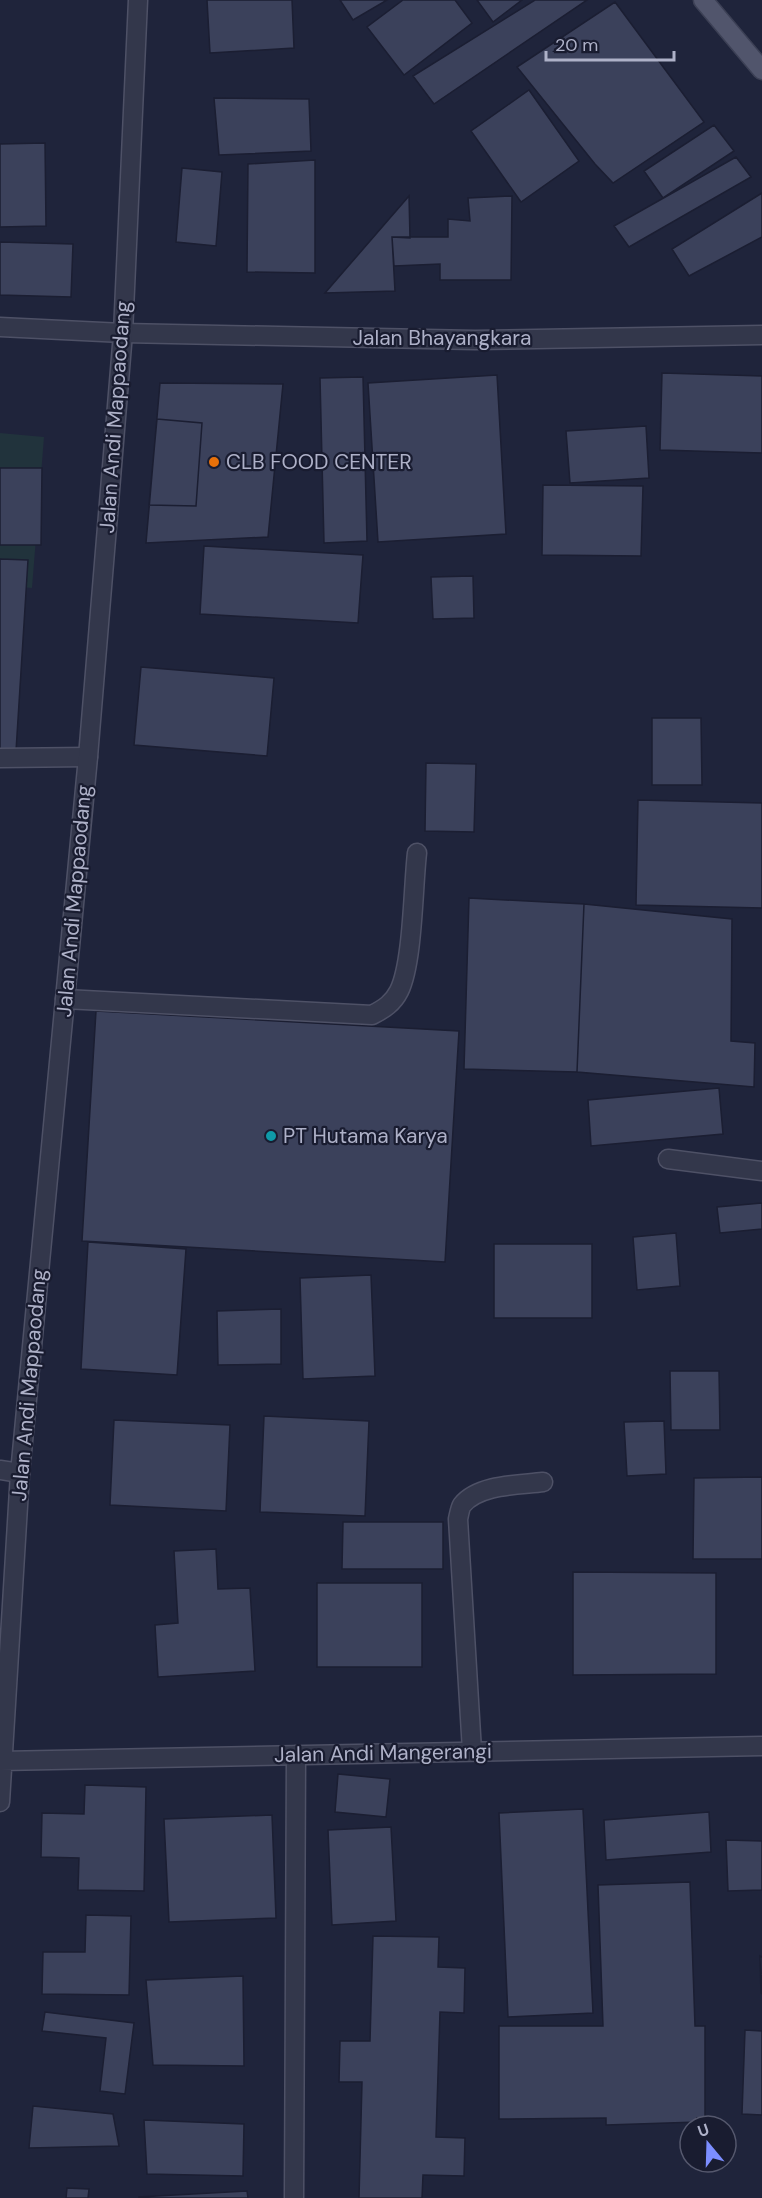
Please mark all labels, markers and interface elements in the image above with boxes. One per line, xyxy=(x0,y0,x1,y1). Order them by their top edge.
scale bar xyxy=(546,24,674,62)
text: 20 m xyxy=(555,33,598,57)
street label: Jalan Andi Mappaodang xyxy=(93,299,137,534)
street label: Jalan Bhayangkara xyxy=(353,324,531,352)
place label: CLB FOOD CENTER xyxy=(226,448,412,476)
marker: CLB FOOD CENTER xyxy=(207,455,221,469)
street label: Jalan Andi Mappaodang xyxy=(50,783,98,1018)
place label: PT Hutama Karya xyxy=(283,1122,448,1150)
marker: PT Hutama Karya xyxy=(264,1129,278,1143)
street label: Jalan Andi Mappaodang xyxy=(5,1267,53,1502)
street label: Jalan Andi Mangerangi xyxy=(274,1737,492,1769)
north arrow xyxy=(678,2114,738,2174)
text: U xyxy=(695,2119,712,2142)

